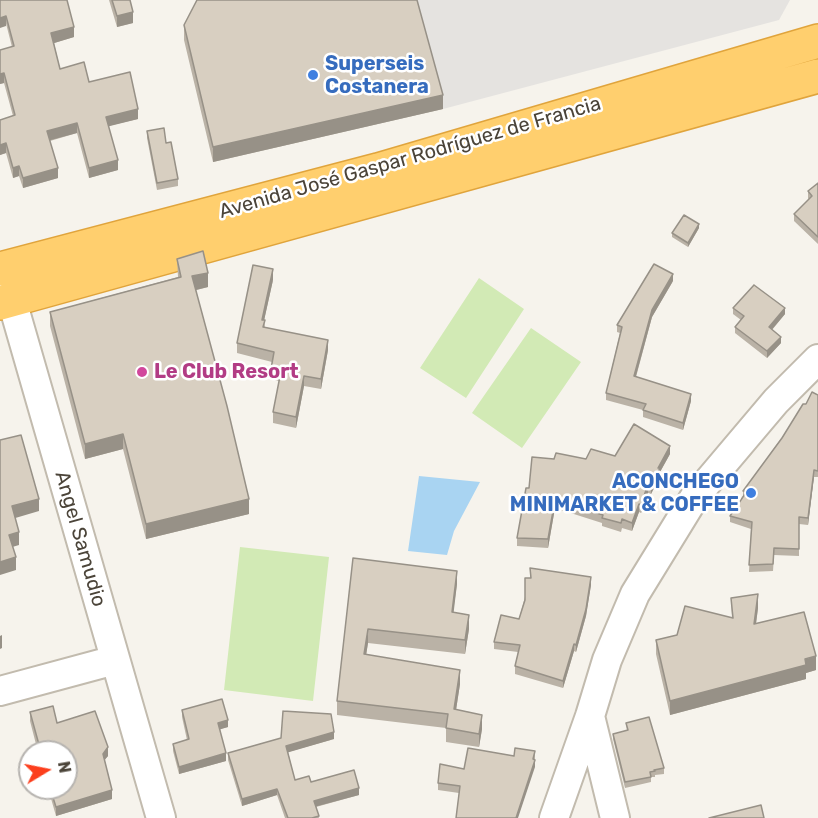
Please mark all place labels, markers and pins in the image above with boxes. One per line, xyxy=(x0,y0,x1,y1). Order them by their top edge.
place label: Superseis Costanera xyxy=(325,52,429,99)
marker: Superseis Costanera xyxy=(306,68,320,82)
place label: Le Club Resort xyxy=(154,360,299,384)
marker: Le Club Resort xyxy=(135,365,149,379)
place label: ACONCHEGO MINIMARKET & COFFEE xyxy=(510,470,739,517)
marker: ACONCHEGO MINIMARKET & COFFEE xyxy=(744,486,758,500)

